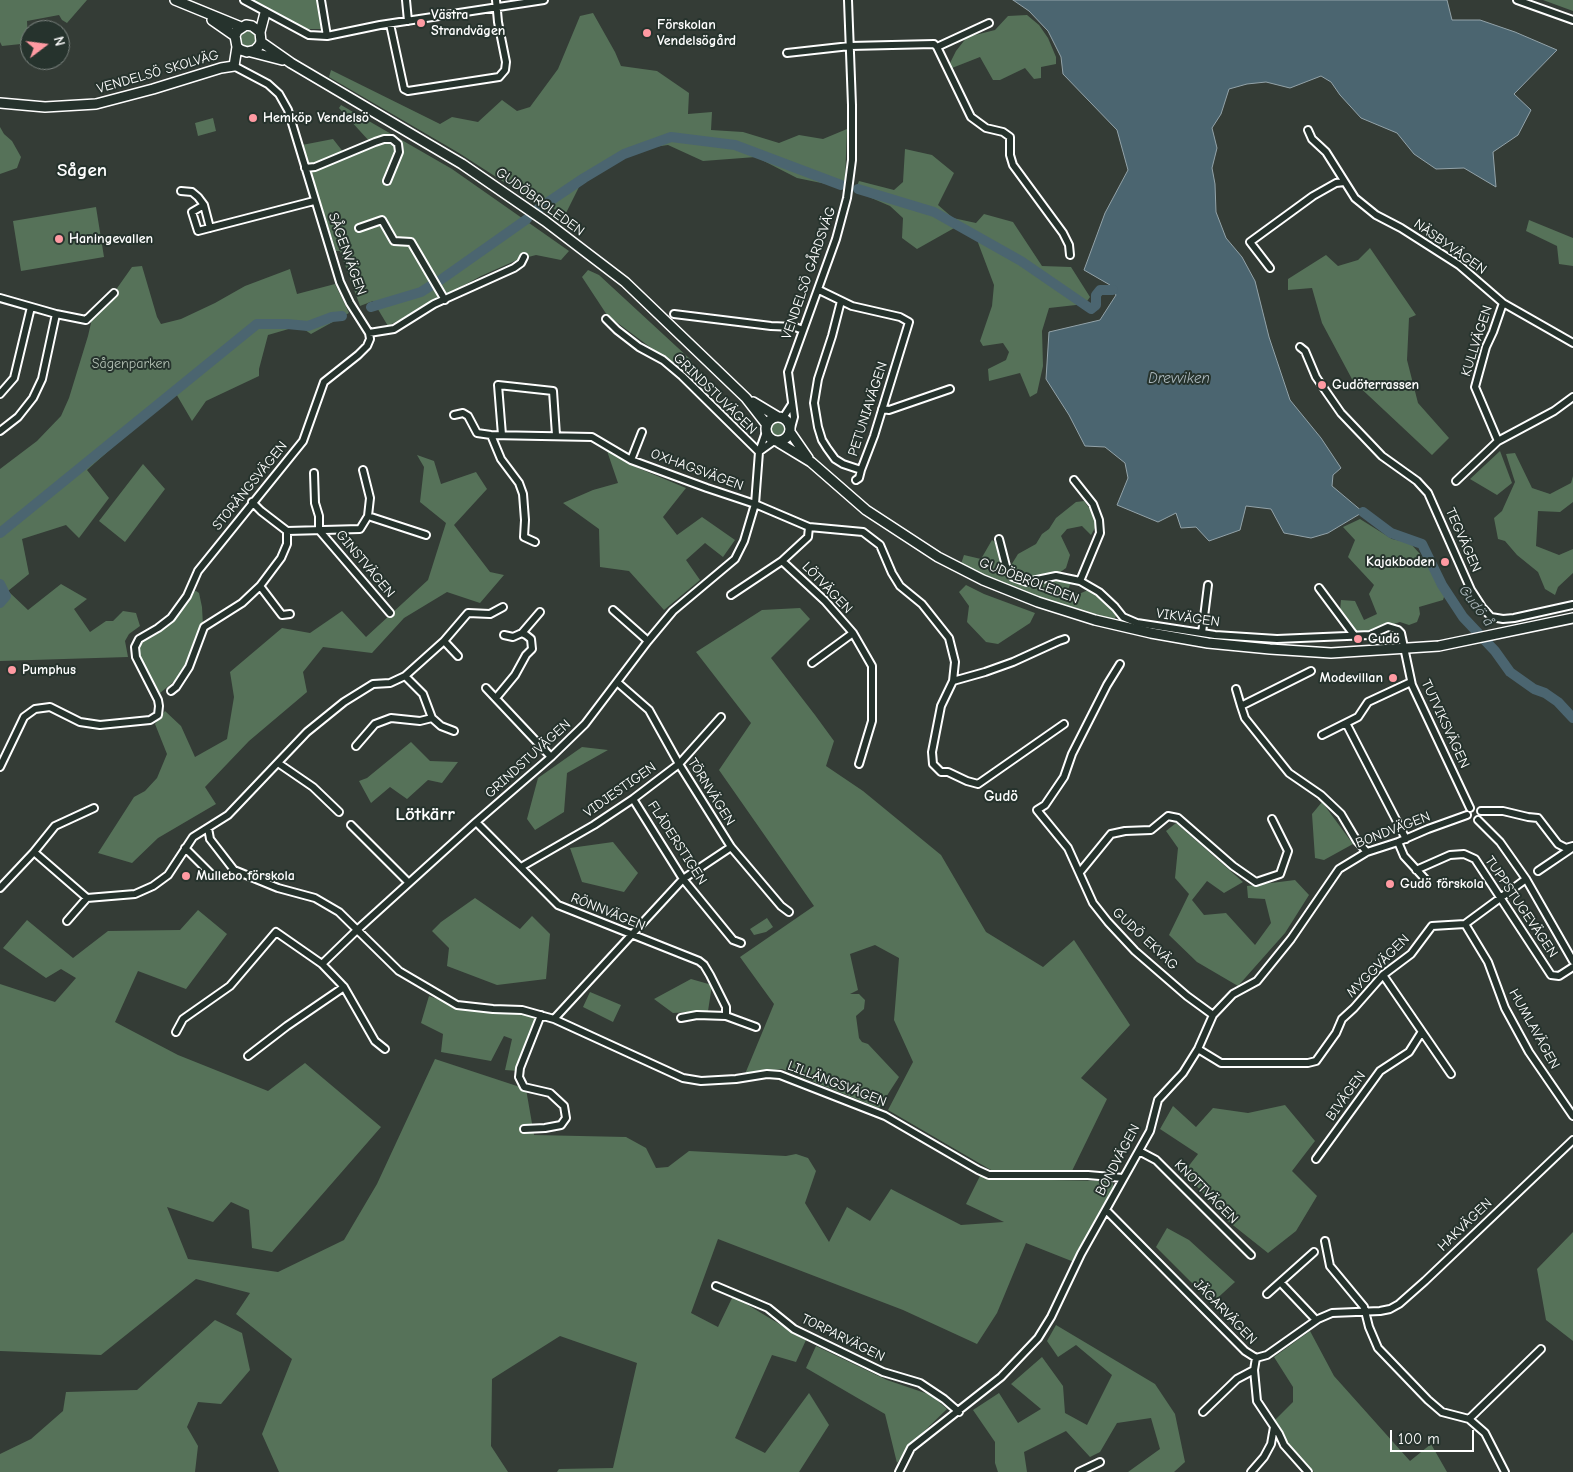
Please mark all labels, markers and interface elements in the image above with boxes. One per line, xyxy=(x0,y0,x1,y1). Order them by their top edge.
place label: Västra Strandvägen xyxy=(431,7,505,40)
marker: Västra Strandvägen xyxy=(415,17,427,29)
place label: Förskolan Vendelsögård xyxy=(657,17,736,49)
north arrow xyxy=(20,20,70,70)
marker: Förskolan Vendelsögård xyxy=(641,27,653,39)
text: N xyxy=(50,35,68,48)
street label: VENDELSÖ SKOLVÄG xyxy=(95,47,221,97)
place label: Hemköp Vendelsö xyxy=(263,110,369,126)
marker: Hemköp Vendelsö xyxy=(247,112,259,124)
district label: Sågen xyxy=(57,160,107,182)
street label: GUDÖBROLEDEN xyxy=(492,164,588,240)
street label: VENDELSÖ GÅRDSVÄG xyxy=(778,204,840,342)
street label: SÅGENVÄGEN xyxy=(324,210,370,298)
street label: NÄSBYVÄGEN xyxy=(1410,216,1490,278)
place label: Haningevallen xyxy=(69,231,153,247)
marker: Haningevallen xyxy=(53,233,65,245)
street label: KULLVÄGEN xyxy=(1458,303,1496,379)
street label: GRINDSTUVÄGEN xyxy=(670,350,760,438)
park label: Sågenparken xyxy=(92,356,170,372)
street label: PETUNIAVÄGEN xyxy=(845,360,891,458)
water label: Drevviken xyxy=(1148,370,1210,388)
place label: Gudöterrassen xyxy=(1332,377,1419,393)
marker: Gudöterrassen xyxy=(1316,379,1328,391)
street label: STORÄNGSVÄGEN xyxy=(209,438,291,534)
street label: OXHAGSVÄGEN xyxy=(648,445,746,495)
street label: TEGVÄGEN xyxy=(1441,505,1485,575)
street label: GINSTVÄGEN xyxy=(332,527,398,601)
street label: GUDÖBROLEDEN xyxy=(977,554,1081,608)
place label: Kajakboden xyxy=(1366,554,1435,570)
marker: Kajakboden xyxy=(1439,556,1451,568)
street label: LÖTVÄGEN xyxy=(798,559,856,617)
water label: Gudö å xyxy=(1455,582,1497,630)
street label: VIKVÄGEN xyxy=(1155,605,1221,631)
place label: Gudö xyxy=(1368,631,1400,647)
marker: Gudö xyxy=(1352,633,1364,645)
place label: Pumphus xyxy=(22,662,76,678)
marker: Pumphus xyxy=(6,664,18,676)
place label: Modevillan xyxy=(1320,670,1383,686)
marker: Modevillan xyxy=(1387,672,1399,684)
street label: TUTVIKSVÄGEN xyxy=(1417,677,1473,771)
street label: GRINDSTUVÄGEN xyxy=(482,716,574,802)
street label: TÖRNVÄGEN xyxy=(684,755,738,829)
street label: VIDJESTIGEN xyxy=(581,759,659,821)
district label: Gudö xyxy=(984,788,1018,806)
street label: FLÄDERSTIGEN xyxy=(644,798,710,888)
district label: Lötkärr xyxy=(395,804,455,826)
street label: BONDVÄGEN xyxy=(1353,808,1433,852)
street label: TUPPSTUGEVÄGEN xyxy=(1481,853,1561,961)
place label: Mullebo förskola xyxy=(196,868,295,884)
marker: Mullebo förskola xyxy=(180,870,192,882)
place label: Gudö förskola xyxy=(1400,876,1484,892)
marker: Gudö förskola xyxy=(1384,878,1396,890)
street label: RÖNNVÄGEN xyxy=(568,889,648,935)
street label: GUDÖ EKVÄG xyxy=(1109,904,1181,974)
street label: MYGGVÄGEN xyxy=(1343,931,1413,1001)
street label: HUMLAVÄGEN xyxy=(1505,986,1563,1072)
street label: LILLÄNGSVÄGEN xyxy=(785,1057,889,1111)
street label: BIVÄGEN xyxy=(1322,1068,1370,1124)
street label: BONDVÄGEN xyxy=(1092,1121,1144,1199)
street label: KNOTTVÄGEN xyxy=(1171,1157,1241,1227)
street label: HAKVÄGEN xyxy=(1434,1195,1496,1255)
street label: JÄGARVÄGEN xyxy=(1190,1276,1260,1348)
street label: TORPARVÄGEN xyxy=(799,1311,887,1365)
scale bar xyxy=(1393,1420,1477,1452)
text: 100 m xyxy=(1398,1430,1440,1448)

